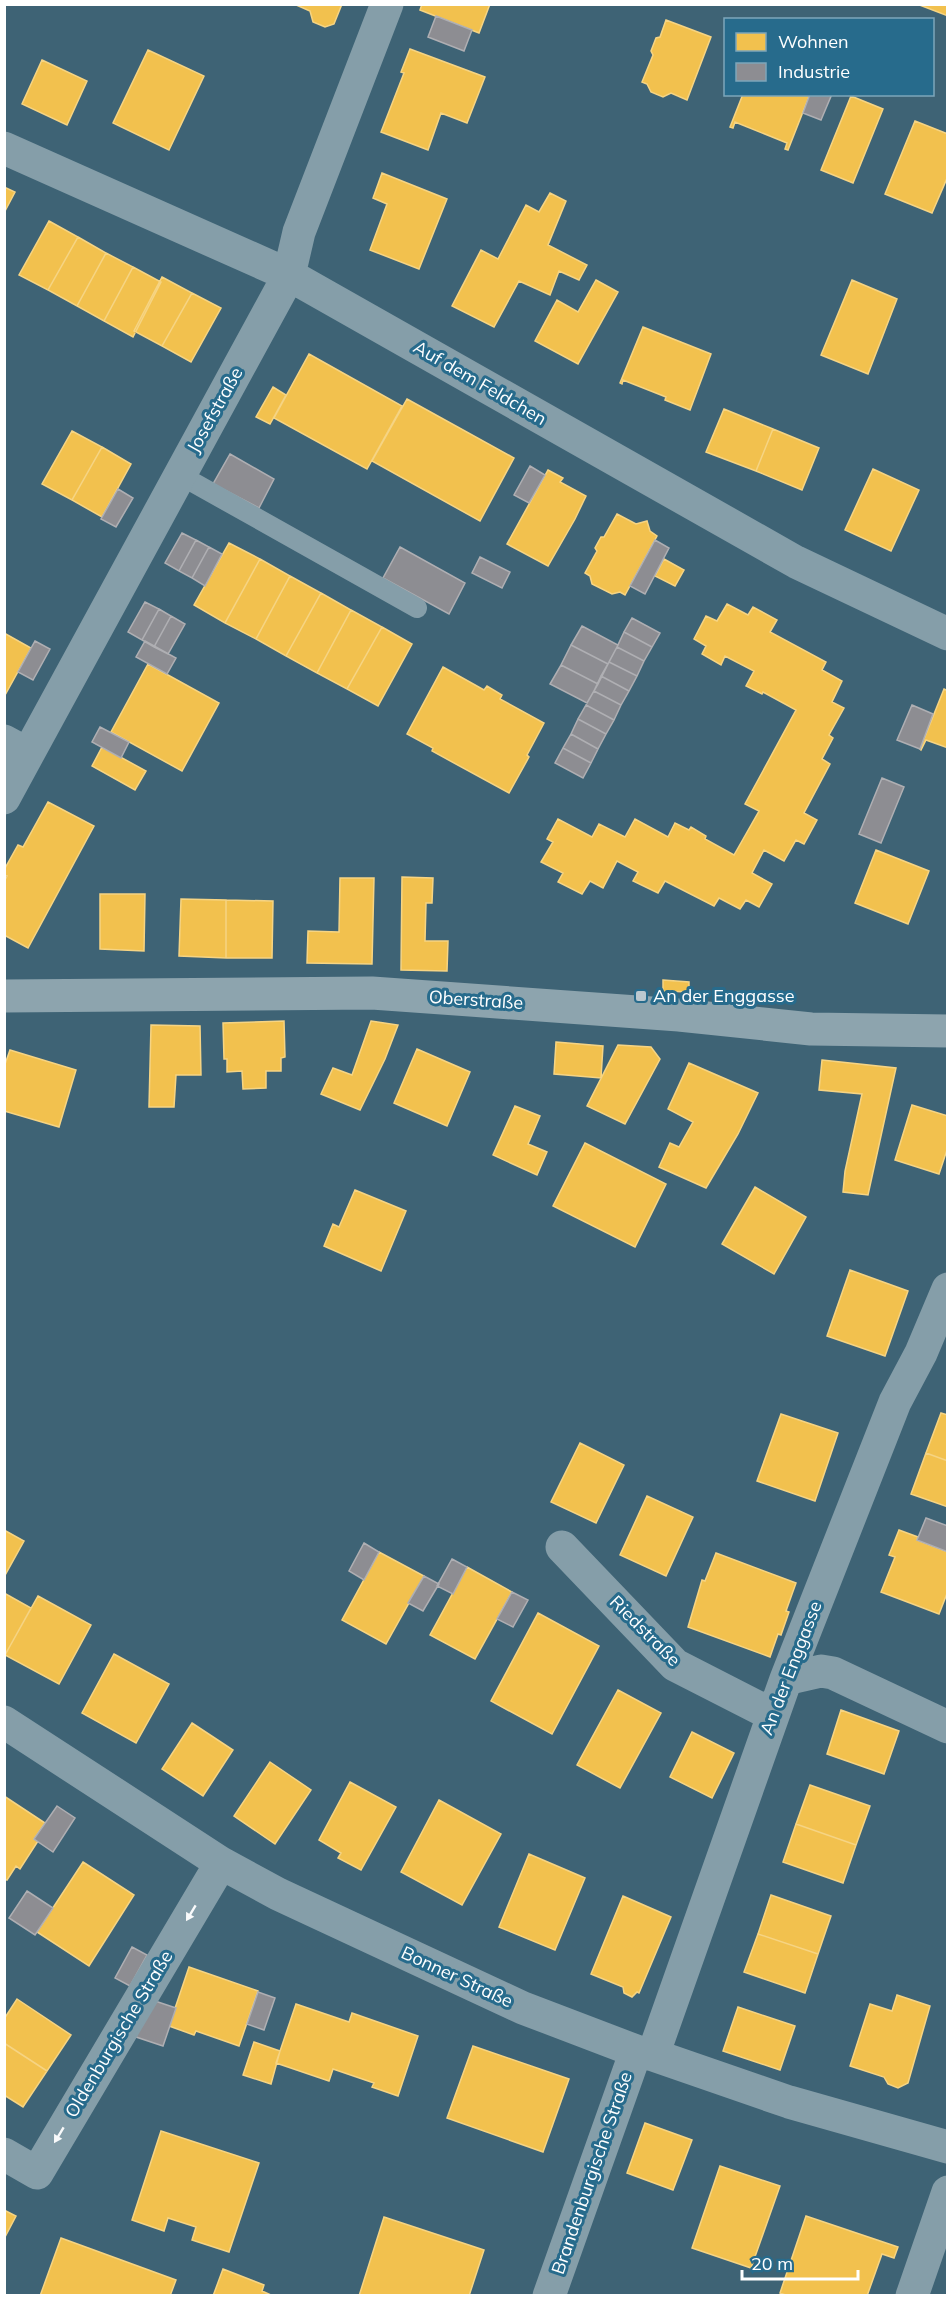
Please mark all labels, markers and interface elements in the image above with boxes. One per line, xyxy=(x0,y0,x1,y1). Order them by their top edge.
legend xyxy=(724,18,934,96)
text: Wohnen xyxy=(778,30,849,53)
text: Industrie xyxy=(778,60,850,83)
street label: Auf dem Feldchen xyxy=(410,335,551,430)
street label: Josefstraße xyxy=(182,363,248,457)
place label: An der Enggasse xyxy=(653,984,795,1007)
street label: Oberstraße xyxy=(428,985,524,1014)
marker: An der Enggasse xyxy=(634,989,648,1003)
street label: Riedstraße xyxy=(605,1590,686,1671)
street label: An der Enggasse xyxy=(754,1598,827,1738)
one-way arrow xyxy=(185,1905,196,1921)
street label: Bonner Straße xyxy=(398,1941,517,2012)
street label: Oldenburgische Straße xyxy=(60,1946,178,2121)
street label: Brandenburgische Straße xyxy=(546,2069,637,2277)
one-way arrow xyxy=(54,2127,65,2143)
scale bar xyxy=(742,2243,858,2281)
text: 20 m xyxy=(751,2252,793,2275)

